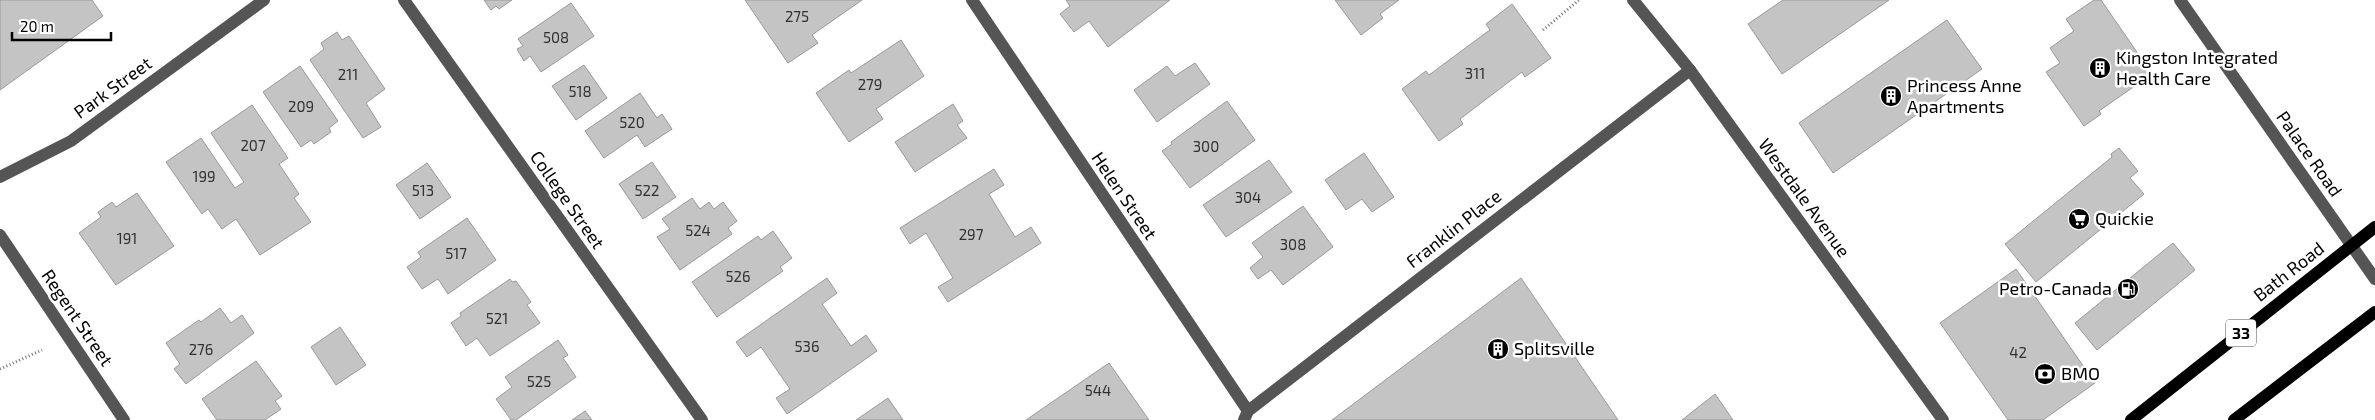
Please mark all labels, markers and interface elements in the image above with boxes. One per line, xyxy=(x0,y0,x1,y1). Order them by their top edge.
house number: 275 xyxy=(785,7,809,25)
scale bar xyxy=(12,10,111,42)
text: 20 m xyxy=(20,17,54,35)
house number: 508 xyxy=(543,28,569,46)
place label: Kingston Integrated Health Care xyxy=(2116,46,2278,89)
street label: Park Street xyxy=(69,52,156,123)
building icon: Kingston Integrated Health Care xyxy=(2088,56,2112,80)
house number: 311 xyxy=(1465,64,1485,82)
house number: 211 xyxy=(338,65,358,83)
place label: Princess Anne Apartments xyxy=(1907,74,2022,117)
house number: 279 xyxy=(858,75,882,93)
house number: 518 xyxy=(568,82,592,100)
building icon: Princess Anne Apartments xyxy=(1879,84,1903,108)
house number: 209 xyxy=(288,97,314,115)
street label: Palace Road xyxy=(2272,106,2347,200)
house number: 520 xyxy=(619,113,645,131)
street label: Westdale Avenue xyxy=(1754,134,1855,261)
house number: 207 xyxy=(240,136,266,154)
house number: 300 xyxy=(1193,137,1219,155)
street label: College Street xyxy=(526,146,610,253)
street label: Helen Street xyxy=(1087,147,1162,244)
house number: 199 xyxy=(192,167,216,185)
house number: 513 xyxy=(412,181,434,199)
house number: 522 xyxy=(635,181,659,199)
street label: Franklin Place xyxy=(1401,184,1505,272)
house number: 304 xyxy=(1235,188,1261,206)
supermarket icon: Quickie xyxy=(2067,207,2091,231)
place label: Quickie xyxy=(2095,207,2154,229)
house number: 524 xyxy=(685,221,711,239)
house number: 297 xyxy=(959,225,984,243)
house number: 191 xyxy=(117,229,137,247)
house number: 308 xyxy=(1280,235,1306,253)
street label: Bath Road xyxy=(2249,237,2328,306)
house number: 517 xyxy=(445,244,467,262)
street label: Regent Street xyxy=(37,265,118,370)
house number: 526 xyxy=(725,267,751,285)
place label: Petro-Canada xyxy=(1999,277,2112,299)
fuel station icon: Petro-Canada xyxy=(2116,277,2140,301)
house number: 521 xyxy=(486,309,508,327)
road number: 33 xyxy=(2226,319,2256,346)
house number: 536 xyxy=(795,337,819,355)
building icon: Splitsville xyxy=(1486,337,1510,361)
place label: Splitsville xyxy=(1514,337,1595,359)
house number: 276 xyxy=(189,340,213,358)
house number: 42 xyxy=(2009,343,2027,361)
bank icon: BMO xyxy=(2033,362,2057,386)
place label: BMO xyxy=(2061,362,2100,384)
house number: 525 xyxy=(527,372,551,390)
house number: 544 xyxy=(1085,381,1111,399)

